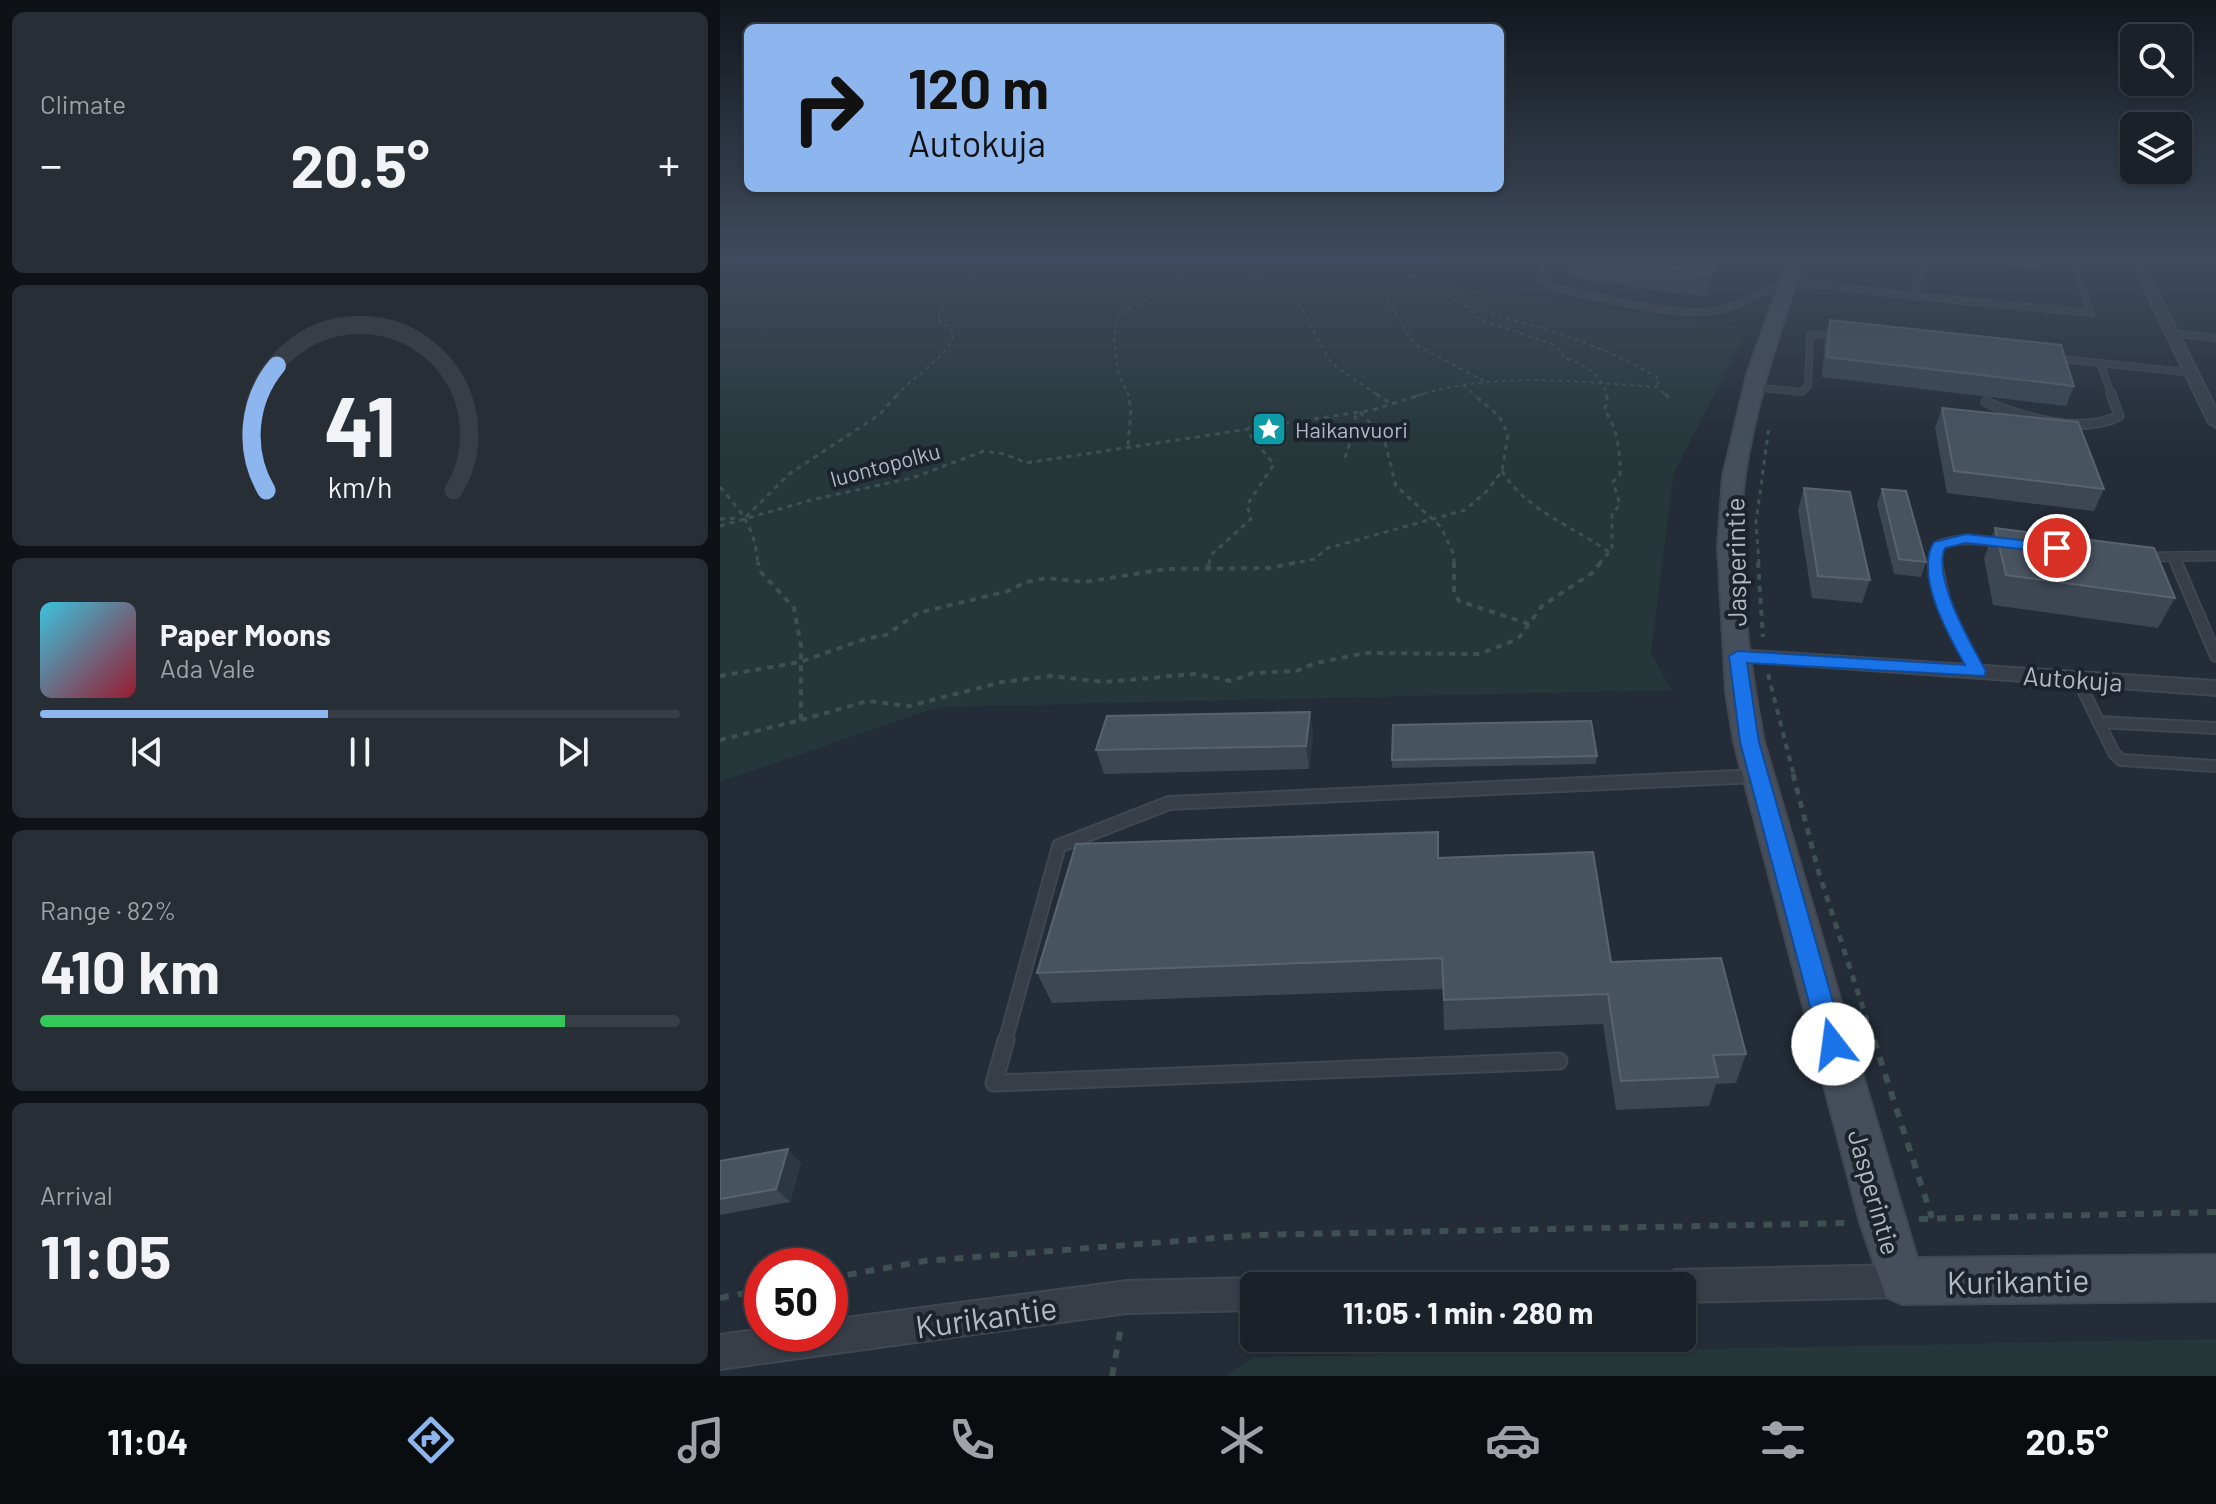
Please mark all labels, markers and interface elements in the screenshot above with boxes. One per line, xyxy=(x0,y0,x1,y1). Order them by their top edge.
map controls xyxy=(2120,24,2192,184)
button: search xyxy=(2120,24,2192,96)
text: 120 m xyxy=(908,53,1049,120)
icon: right xyxy=(776,56,880,160)
text: Climate xyxy=(40,88,126,119)
button: layers xyxy=(2120,112,2192,184)
text: Autokuja xyxy=(908,121,1046,164)
text: 20.5° xyxy=(291,128,429,200)
text: − xyxy=(40,137,62,190)
text: + xyxy=(658,137,680,190)
text: 41 xyxy=(324,374,396,474)
place icon: Haikanvuori xyxy=(1250,410,1288,448)
place label: Haikanvuori xyxy=(1295,416,1408,442)
street label: luontopolku xyxy=(827,437,943,491)
text: km/h xyxy=(328,469,392,504)
street label: Jasperintie xyxy=(1718,497,1752,627)
pin xyxy=(2023,514,2091,582)
icon: arrive xyxy=(2035,526,2079,570)
text: Paper Moons xyxy=(160,616,331,652)
text: Ada Vale xyxy=(160,652,255,683)
street label: Autokuja xyxy=(2022,659,2124,697)
icon: previous xyxy=(125,730,169,774)
icon: pause xyxy=(338,730,382,774)
icon: next xyxy=(551,730,595,774)
text: Range · 82% xyxy=(40,894,176,925)
text: 410 km xyxy=(40,934,220,1006)
position arrow xyxy=(1791,1002,1875,1086)
street label: Jasperintie xyxy=(1842,1126,1908,1258)
text: Arrival xyxy=(40,1179,113,1210)
text: 11:05 xyxy=(40,1219,171,1291)
speed limit sign: 50 xyxy=(744,1248,848,1352)
street label: Kurikantie xyxy=(1946,1260,2090,1300)
street label: Kurikantie xyxy=(913,1287,1059,1345)
text: 11:05 · 1 min · 280 m xyxy=(1343,1294,1593,1330)
icon: directions xyxy=(403,1412,459,1468)
icon: music xyxy=(673,1412,729,1468)
icon: phone xyxy=(944,1412,1000,1468)
icon: climate xyxy=(1214,1412,1270,1468)
icon: car xyxy=(1485,1412,1541,1468)
icon: filters xyxy=(1755,1412,1811,1468)
text: 11:04 xyxy=(107,1419,188,1462)
text: 20.5° xyxy=(2025,1419,2109,1462)

